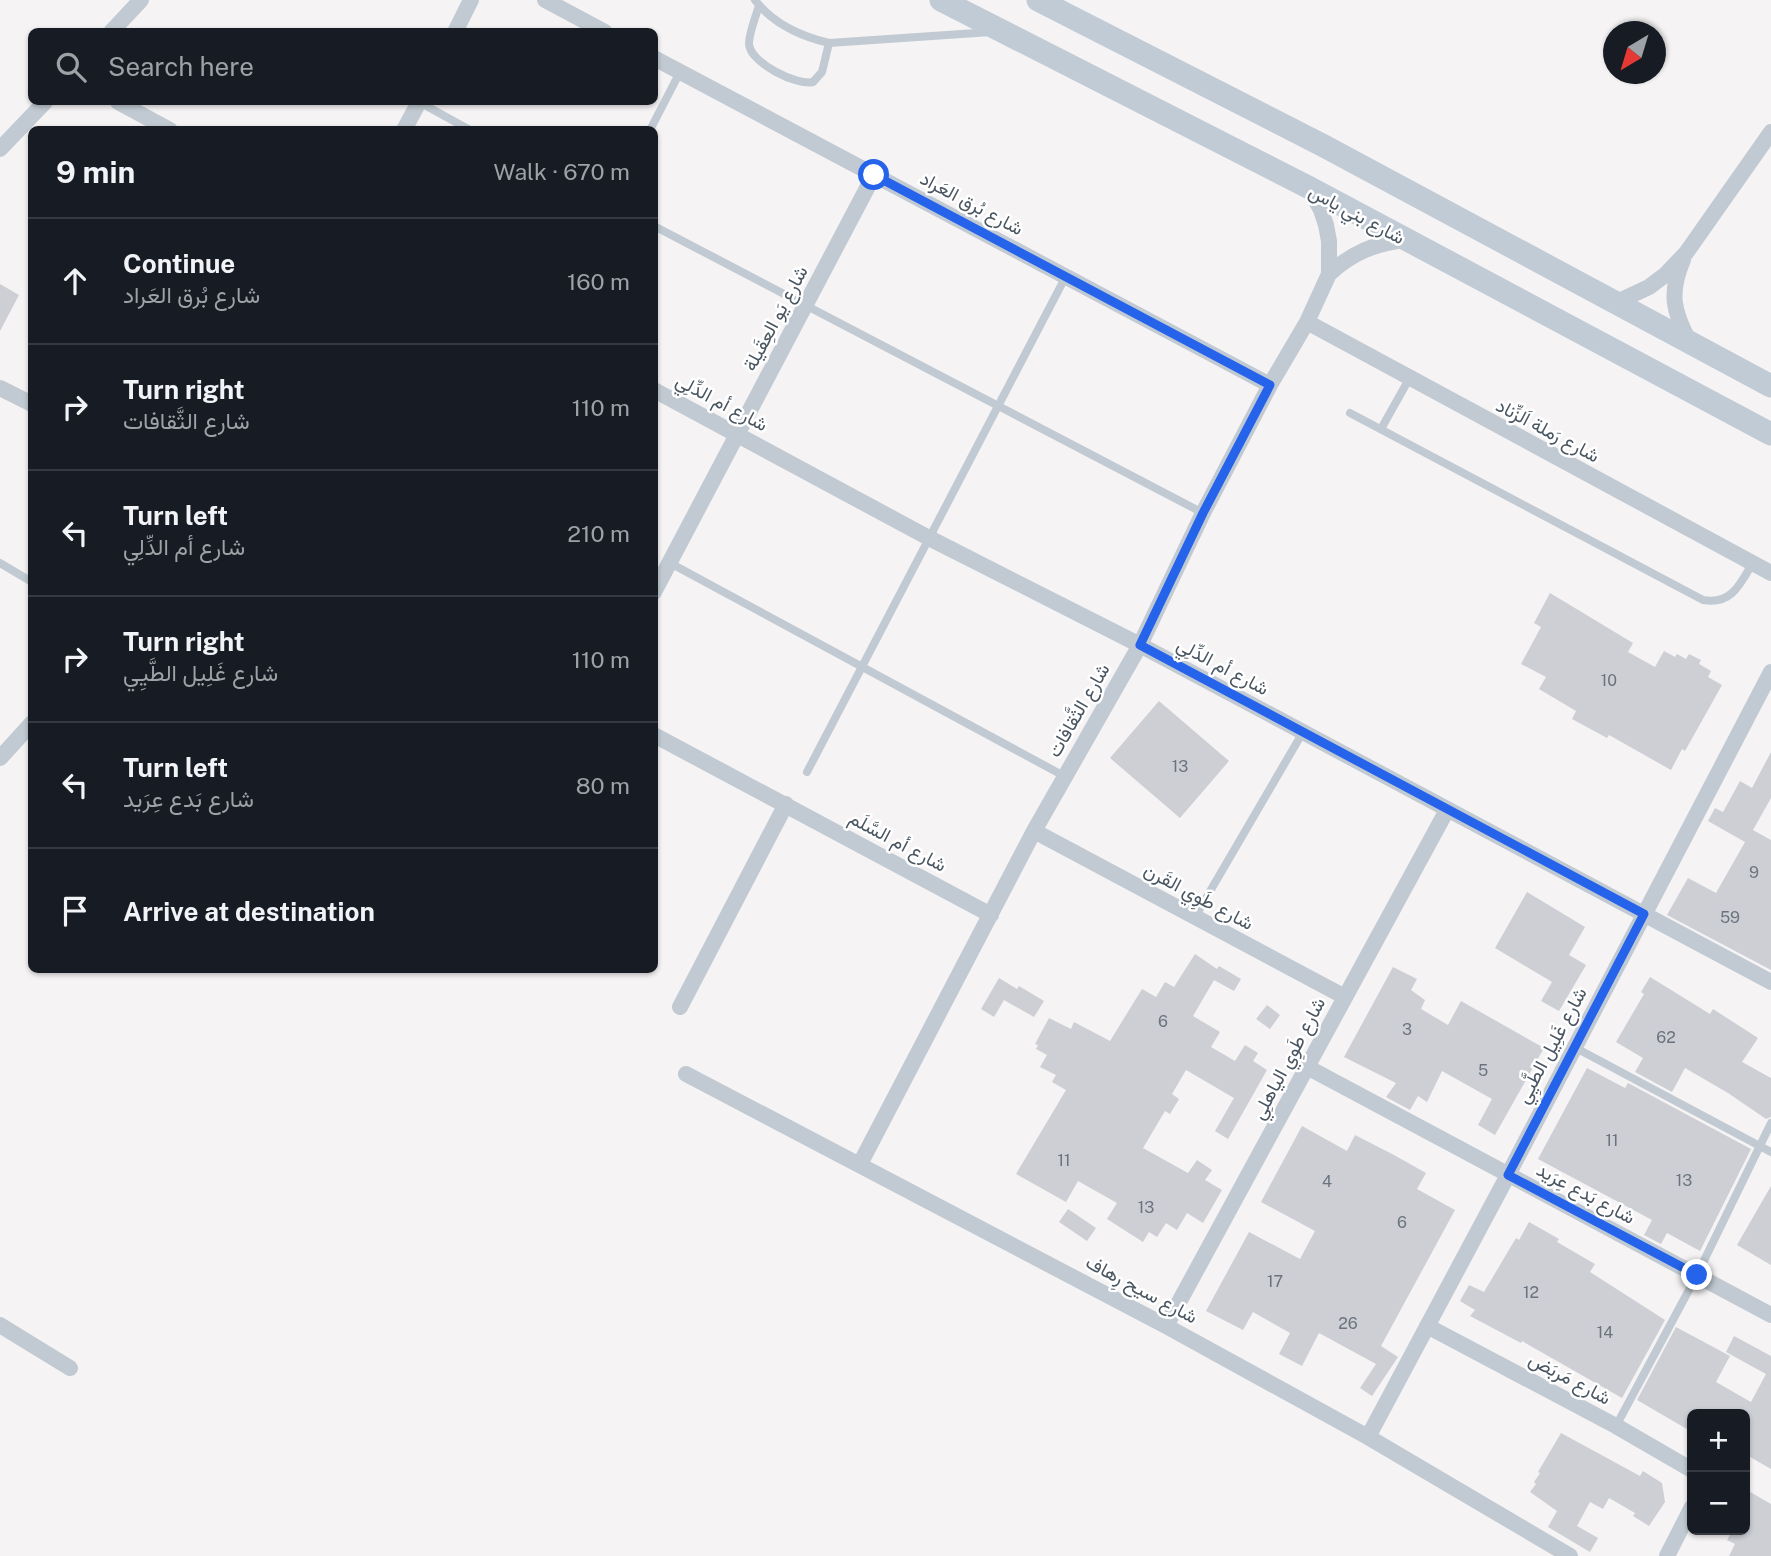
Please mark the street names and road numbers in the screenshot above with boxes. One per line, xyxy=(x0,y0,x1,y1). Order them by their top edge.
street label: شارع بُرق العَراد xyxy=(916,167,1027,241)
street label: شارع بني ياس xyxy=(1303,180,1409,253)
street label: شارع يَو العِقَيلة xyxy=(738,262,814,375)
street label: شارع أم الدِّلِي xyxy=(670,369,772,440)
street label: شارع رَملة اَلزِّناد xyxy=(1492,394,1603,468)
street label: شارع أم الدِّلِي xyxy=(1171,633,1273,704)
street label: شارع الثَّقافات xyxy=(1041,658,1115,762)
street label: شارع أم السَّلَم xyxy=(845,806,950,878)
street label: شارع طَوِي القَرن xyxy=(1138,858,1257,938)
street label: شارع غَلِيل الطَّيِي xyxy=(1510,982,1595,1109)
street label: شارع طَوِي الياهلِي xyxy=(1247,993,1334,1125)
street label: شارع بَدع عِرَيد xyxy=(1532,1158,1639,1230)
street label: شارع سيح رِهاف xyxy=(1080,1250,1202,1331)
street label: شارع مَربَض xyxy=(1524,1347,1615,1411)

